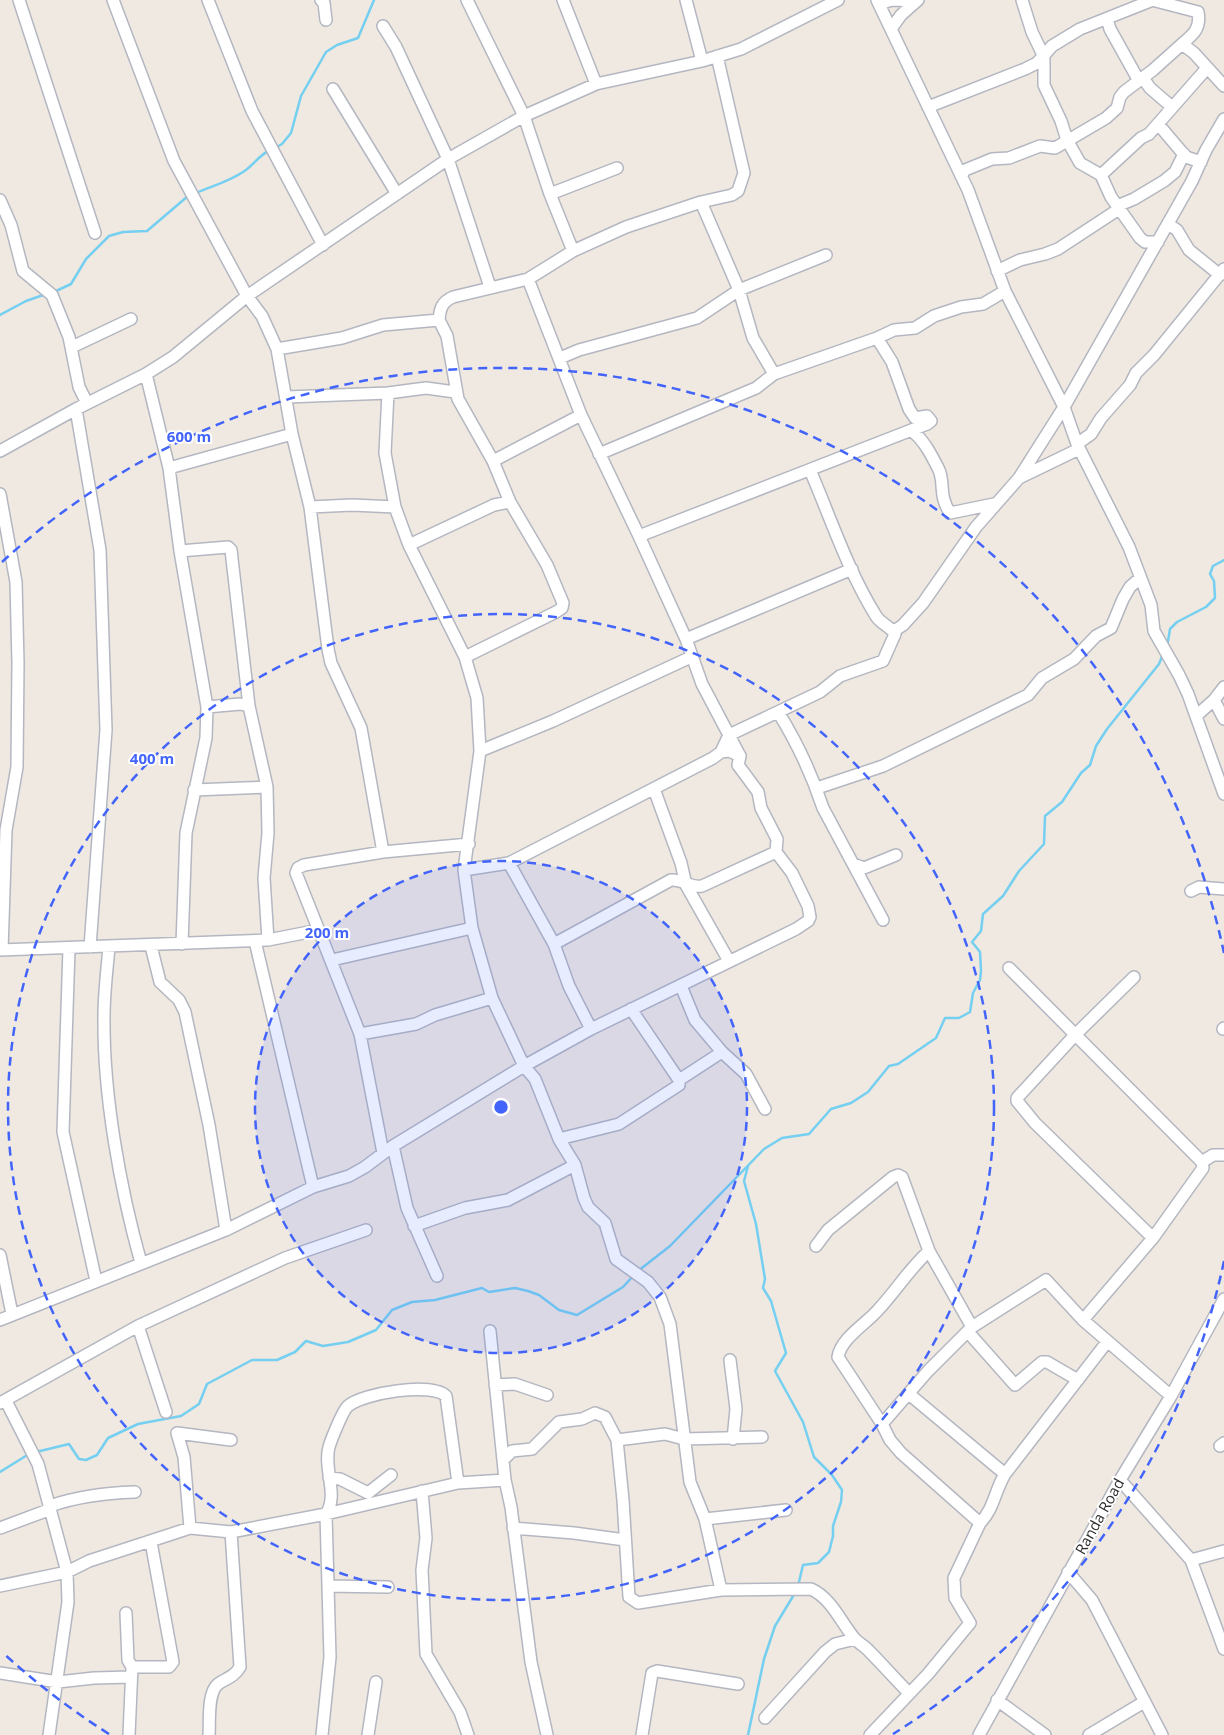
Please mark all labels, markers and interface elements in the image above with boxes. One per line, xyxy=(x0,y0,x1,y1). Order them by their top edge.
text: 600 m xyxy=(167,426,211,446)
text: 400 m xyxy=(130,748,174,768)
text: 200 m xyxy=(305,922,349,942)
centre of rings xyxy=(492,1098,510,1116)
street label: Randa Road xyxy=(1070,1474,1128,1558)

